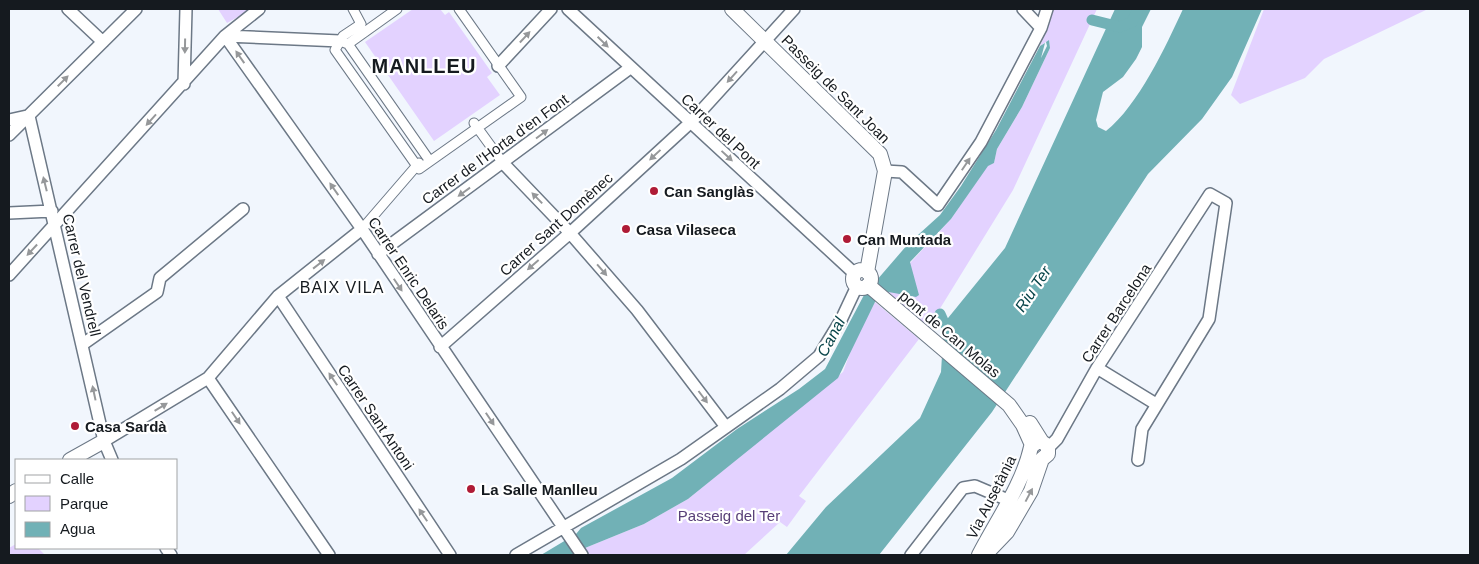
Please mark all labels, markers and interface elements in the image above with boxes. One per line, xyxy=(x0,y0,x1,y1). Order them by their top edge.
one-way arrow xyxy=(519,31,530,44)
street label: Passeig de Sant Joan xyxy=(778,31,894,147)
one-way arrow xyxy=(597,36,609,48)
one-way arrow xyxy=(180,38,188,54)
one-way arrow xyxy=(234,51,245,64)
district label: MANLLEU xyxy=(372,55,476,77)
one-way arrow xyxy=(726,70,738,82)
one-way arrow xyxy=(57,75,69,87)
street label: Carrer de l'Horta d'en Font xyxy=(419,90,572,208)
street label: Carrer del Pont xyxy=(678,90,765,172)
one-way arrow xyxy=(145,113,157,125)
one-way arrow xyxy=(535,129,549,139)
one-way arrow xyxy=(649,149,661,161)
one-way arrow xyxy=(720,150,732,162)
one-way arrow xyxy=(961,158,971,171)
street label: Carrer Sant Domènec xyxy=(496,169,616,279)
one-way arrow xyxy=(41,176,49,191)
one-way arrow xyxy=(329,183,339,196)
place label: Can Sanglàs xyxy=(664,183,754,200)
marker: Can Sanglàs xyxy=(648,185,660,197)
one-way arrow xyxy=(457,187,470,197)
one-way arrow xyxy=(531,193,543,205)
street label: Carrer del Vendrell xyxy=(60,212,104,338)
street label: Carrer Enric Delaris xyxy=(365,214,453,332)
place label: Casa Vilaseca xyxy=(636,221,736,238)
marker: Casa Vilaseca xyxy=(620,223,632,235)
place label: Can Muntada xyxy=(857,231,952,248)
marker: Can Muntada xyxy=(841,233,853,245)
one-way arrow xyxy=(26,243,38,255)
one-way arrow xyxy=(312,258,325,269)
one-way arrow xyxy=(527,260,540,271)
street label: Carrer Barcelona xyxy=(1078,260,1155,366)
water label: Riu Ter xyxy=(1012,263,1055,315)
one-way arrow xyxy=(596,264,607,276)
one-way arrow xyxy=(394,278,403,291)
district label: BAIX VILA xyxy=(300,279,384,296)
street label: pont de Can Molas xyxy=(896,287,1004,381)
water label: Canal xyxy=(814,314,849,359)
street label: Carrer Sant Antoni xyxy=(334,361,418,473)
one-way arrow xyxy=(328,372,338,386)
one-way arrow xyxy=(90,386,98,401)
one-way arrow xyxy=(698,390,709,403)
one-way arrow xyxy=(154,402,167,411)
one-way arrow xyxy=(231,412,240,425)
one-way arrow xyxy=(485,412,494,426)
place label: Casa Sardà xyxy=(85,418,167,435)
marker: Casa Sardà xyxy=(69,420,81,432)
street label: Via Ausetània xyxy=(963,452,1020,542)
legend xyxy=(15,459,178,549)
text: Calle xyxy=(60,470,94,487)
place label: La Salle Manlleu xyxy=(481,481,598,498)
marker: La Salle Manlleu xyxy=(465,483,477,495)
one-way arrow xyxy=(1024,488,1033,502)
text: Parque xyxy=(60,495,108,512)
park label: Passeig del Ter xyxy=(678,507,780,524)
one-way arrow xyxy=(418,508,428,521)
text: Agua xyxy=(60,520,96,537)

